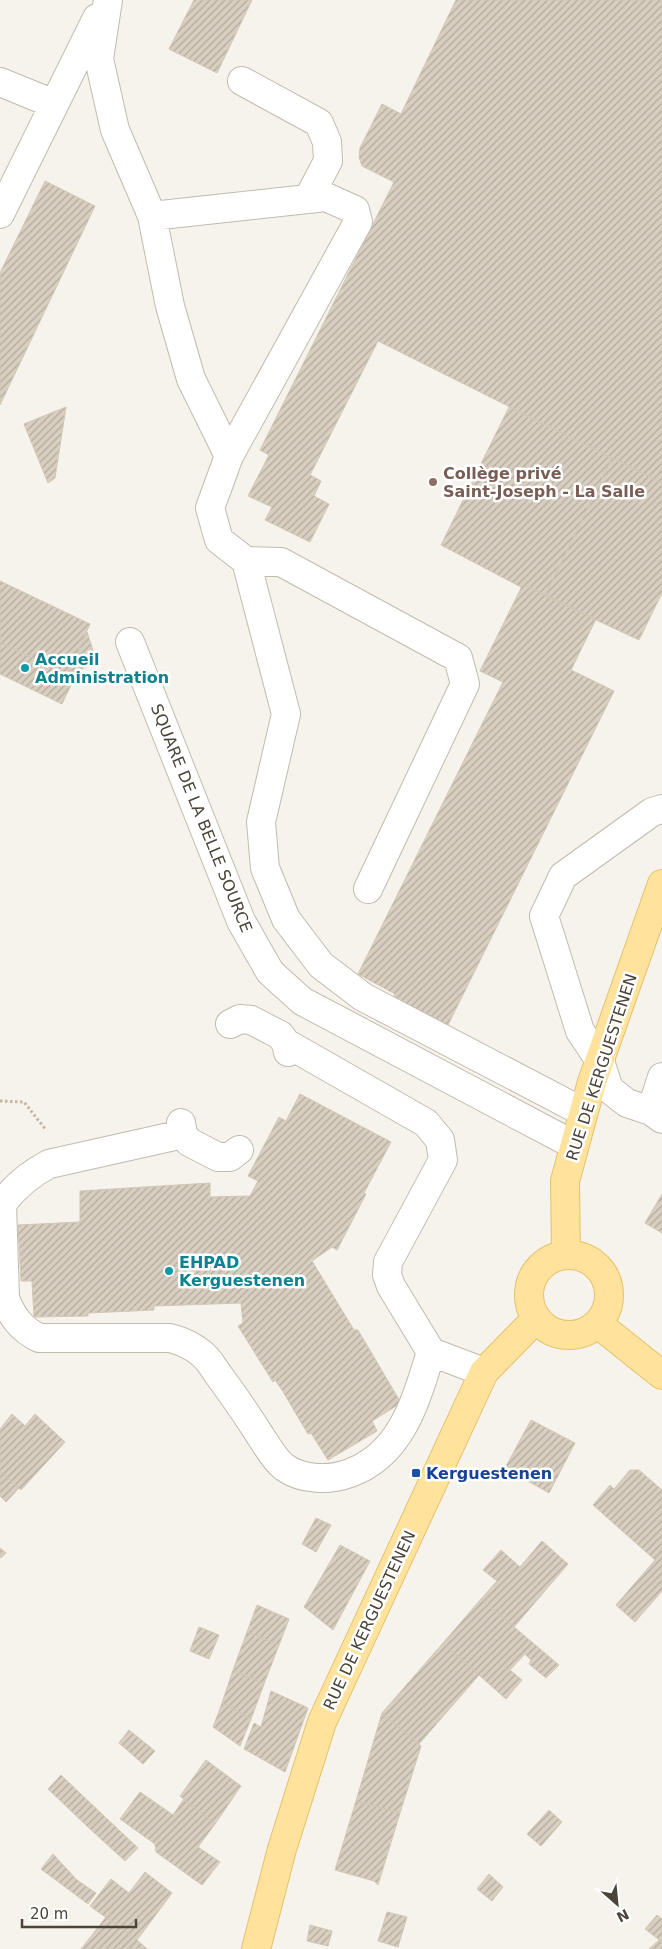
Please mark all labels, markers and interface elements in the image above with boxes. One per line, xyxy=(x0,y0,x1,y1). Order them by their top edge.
place label: Collège privé Saint-Joseph - La Salle xyxy=(443,464,645,501)
marker: Collège privé Saint-Joseph - La Salle xyxy=(427,476,439,488)
place label: Accueil Administration xyxy=(35,650,169,687)
marker: Accueil Administration xyxy=(19,662,31,674)
street label: SQUARE DE LA BELLE SOURCE xyxy=(147,701,256,935)
street label: RUE DE KERGUESTENEN xyxy=(562,971,641,1163)
place label: EHPAD Kerguestenen xyxy=(179,1253,305,1290)
marker: EHPAD Kerguestenen xyxy=(163,1265,175,1277)
place label: Kerguestenen xyxy=(426,1464,552,1483)
marker: Kerguestenen xyxy=(410,1467,422,1479)
street label: RUE DE KERGUESTENEN xyxy=(320,1528,419,1713)
north arrow xyxy=(592,1879,642,1929)
scale bar xyxy=(22,1896,136,1928)
text: 20 m xyxy=(30,1905,68,1923)
text: N xyxy=(614,1906,632,1925)

